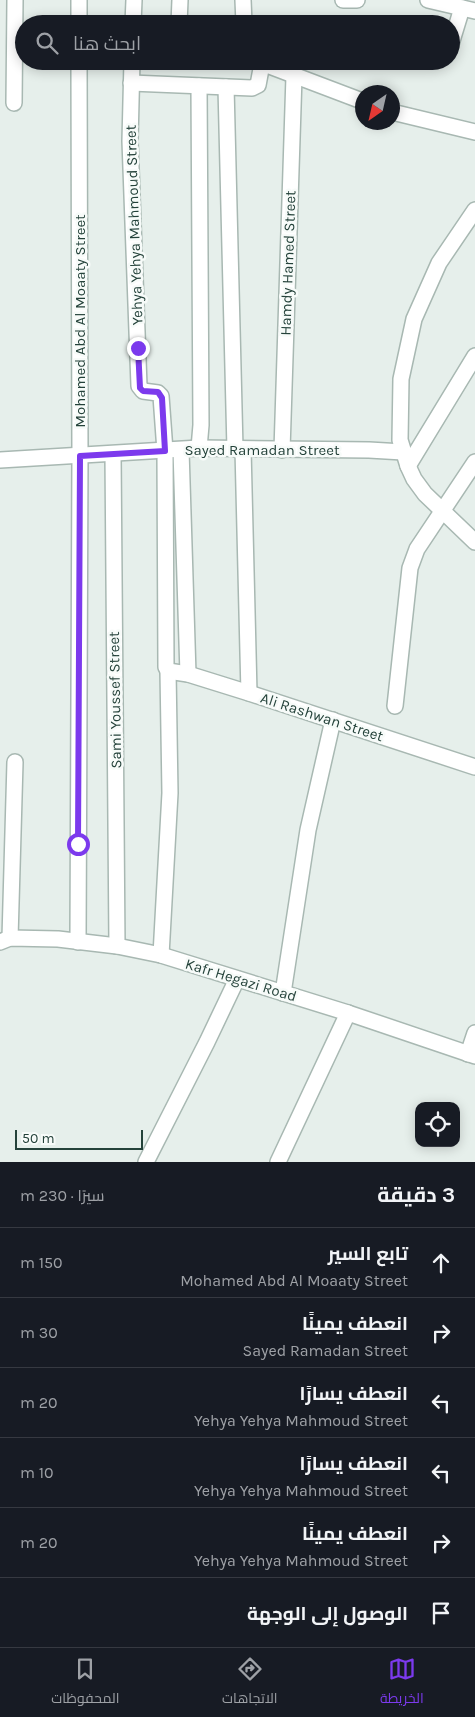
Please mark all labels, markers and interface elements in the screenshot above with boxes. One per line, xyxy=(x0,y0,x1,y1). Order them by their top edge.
search box xyxy=(15,15,460,70)
icon: search xyxy=(33,29,61,57)
text: ابحث هنا xyxy=(73,33,141,55)
north arrow xyxy=(355,85,400,130)
street label: Yehya Yehya Mahmoud Street xyxy=(121,124,146,326)
street label: Hamdy Hamed Street xyxy=(276,190,300,336)
street label: Mohamed Abd Al Moaaty Street xyxy=(71,214,89,428)
route end xyxy=(127,337,150,360)
street label: Sayed Ramadan Street xyxy=(184,441,340,459)
street label: Sami Youssef Street xyxy=(105,631,125,769)
street label: Ali Rashwan Street xyxy=(258,689,386,745)
route start xyxy=(67,833,90,856)
street label: Kafr Hegazi Road xyxy=(183,954,299,1006)
map controls xyxy=(415,1102,460,1147)
button: locate xyxy=(415,1102,460,1147)
scale bar xyxy=(15,1127,142,1150)
text: 50 m xyxy=(22,1130,55,1147)
text: 3 دقيقة xyxy=(377,1183,455,1207)
text: سيرًا · 230 m xyxy=(20,1186,105,1205)
text: تابع السير xyxy=(328,1243,408,1265)
icon: ahead xyxy=(427,1249,455,1277)
text: 150 m xyxy=(20,1253,63,1272)
text: Mohamed Abd Al Moaaty Street xyxy=(180,1271,408,1290)
text: انعطف يمينًا xyxy=(302,1313,408,1335)
icon: right xyxy=(427,1319,455,1347)
text: 30 m xyxy=(20,1323,58,1342)
text: Sayed Ramadan Street xyxy=(243,1341,408,1360)
text: انعطف يسارًا xyxy=(300,1383,408,1405)
icon: left xyxy=(427,1389,455,1417)
text: 20 m xyxy=(20,1393,58,1412)
text: Yehya Yehya Mahmoud Street xyxy=(194,1411,408,1430)
text: انعطف يسارًا xyxy=(300,1453,408,1475)
icon: left xyxy=(427,1459,455,1487)
text: 10 m xyxy=(20,1463,54,1482)
text: Yehya Yehya Mahmoud Street xyxy=(194,1481,408,1500)
text: انعطف يمينًا xyxy=(302,1523,408,1545)
icon: right xyxy=(427,1529,455,1557)
text: 20 m xyxy=(20,1533,58,1552)
text: Yehya Yehya Mahmoud Street xyxy=(194,1551,408,1570)
icon: arrive xyxy=(427,1599,455,1627)
text: الوصول إلى الوجهة xyxy=(247,1603,408,1625)
tab: المحفوظات xyxy=(51,1655,119,1711)
tab: الاتجاهات xyxy=(222,1655,277,1711)
tab: الخريطة xyxy=(380,1655,424,1711)

